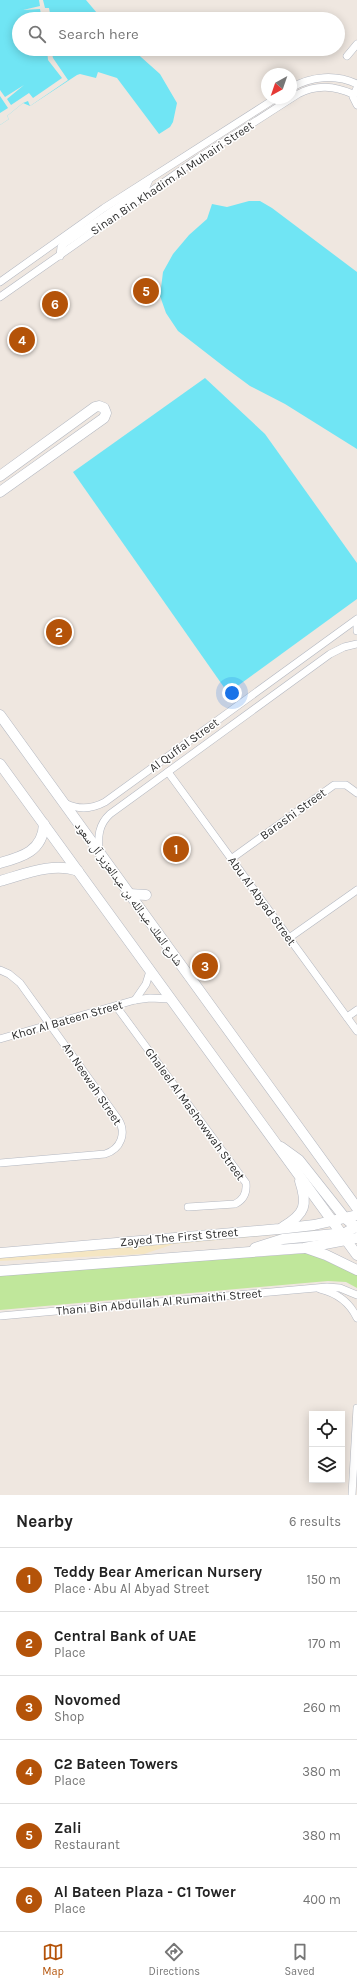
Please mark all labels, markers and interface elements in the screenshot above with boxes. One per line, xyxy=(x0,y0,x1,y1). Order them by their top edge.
search box xyxy=(12,12,345,56)
icon: search xyxy=(26,23,48,45)
text: Search here xyxy=(58,25,139,43)
north arrow xyxy=(261,68,297,104)
street label: Sinan Bin Khadim Al Muhairi Street xyxy=(88,118,257,238)
pin: 5 xyxy=(133,276,159,306)
pin: 6 xyxy=(42,289,68,319)
pin: 4 xyxy=(9,325,35,355)
pin: 2 xyxy=(46,617,72,647)
your location xyxy=(222,683,242,703)
street label: Al Quffal Street xyxy=(147,715,222,775)
street label: Barashi Street xyxy=(257,785,329,843)
street label: شارع الملك عبدالله بن عبدالعزيز آل سعود xyxy=(71,819,186,969)
pin: 1 xyxy=(163,834,189,864)
street label: Abu Al Abyad Street xyxy=(225,854,299,949)
pin: 3 xyxy=(192,951,218,981)
street label: Khor Al Bateen Street xyxy=(10,997,125,1043)
street label: An Neewah Street xyxy=(59,1040,125,1128)
street label: Ghaleel Al Mashowwah Street xyxy=(142,1045,248,1183)
street label: Zayed The First Street xyxy=(119,1225,239,1249)
street label: Thani Bin Abdullah Al Rumaithi Street xyxy=(55,1286,263,1318)
map controls xyxy=(309,1411,345,1483)
button: locate xyxy=(309,1411,345,1447)
button: layers xyxy=(309,1447,345,1483)
text: Nearby xyxy=(16,1511,73,1531)
text: 6 results xyxy=(289,1514,341,1529)
text: Teddy Bear American Nursery xyxy=(54,1563,262,1581)
text: 1 xyxy=(27,1572,31,1587)
text: 150 m xyxy=(306,1572,341,1587)
text: Place · Abu Al Abyad Street xyxy=(54,1581,209,1596)
text: Central Bank of UAE xyxy=(54,1627,197,1645)
text: 2 xyxy=(25,1636,33,1651)
text: 170 m xyxy=(308,1636,341,1651)
text: Place xyxy=(54,1645,85,1660)
text: Novomed xyxy=(54,1691,121,1709)
text: 3 xyxy=(25,1700,33,1715)
text: 260 m xyxy=(303,1700,341,1715)
text: Shop xyxy=(54,1709,84,1724)
text: C2 Bateen Towers xyxy=(54,1755,178,1773)
text: 4 xyxy=(25,1764,33,1779)
text: 380 m xyxy=(302,1764,341,1779)
text: Place xyxy=(54,1773,85,1788)
text: Zali xyxy=(54,1819,82,1837)
text: 5 xyxy=(25,1828,33,1843)
text: 380 m xyxy=(302,1828,341,1843)
text: Restaurant xyxy=(54,1837,120,1852)
text: Al Bateen Plaza - C1 Tower xyxy=(54,1883,236,1901)
text: 6 xyxy=(25,1892,33,1907)
text: 400 m xyxy=(303,1892,341,1907)
text: Place xyxy=(54,1901,85,1916)
tab: Map xyxy=(42,1941,64,1978)
tab: Directions xyxy=(148,1941,200,1978)
tab: Saved xyxy=(284,1941,315,1978)

